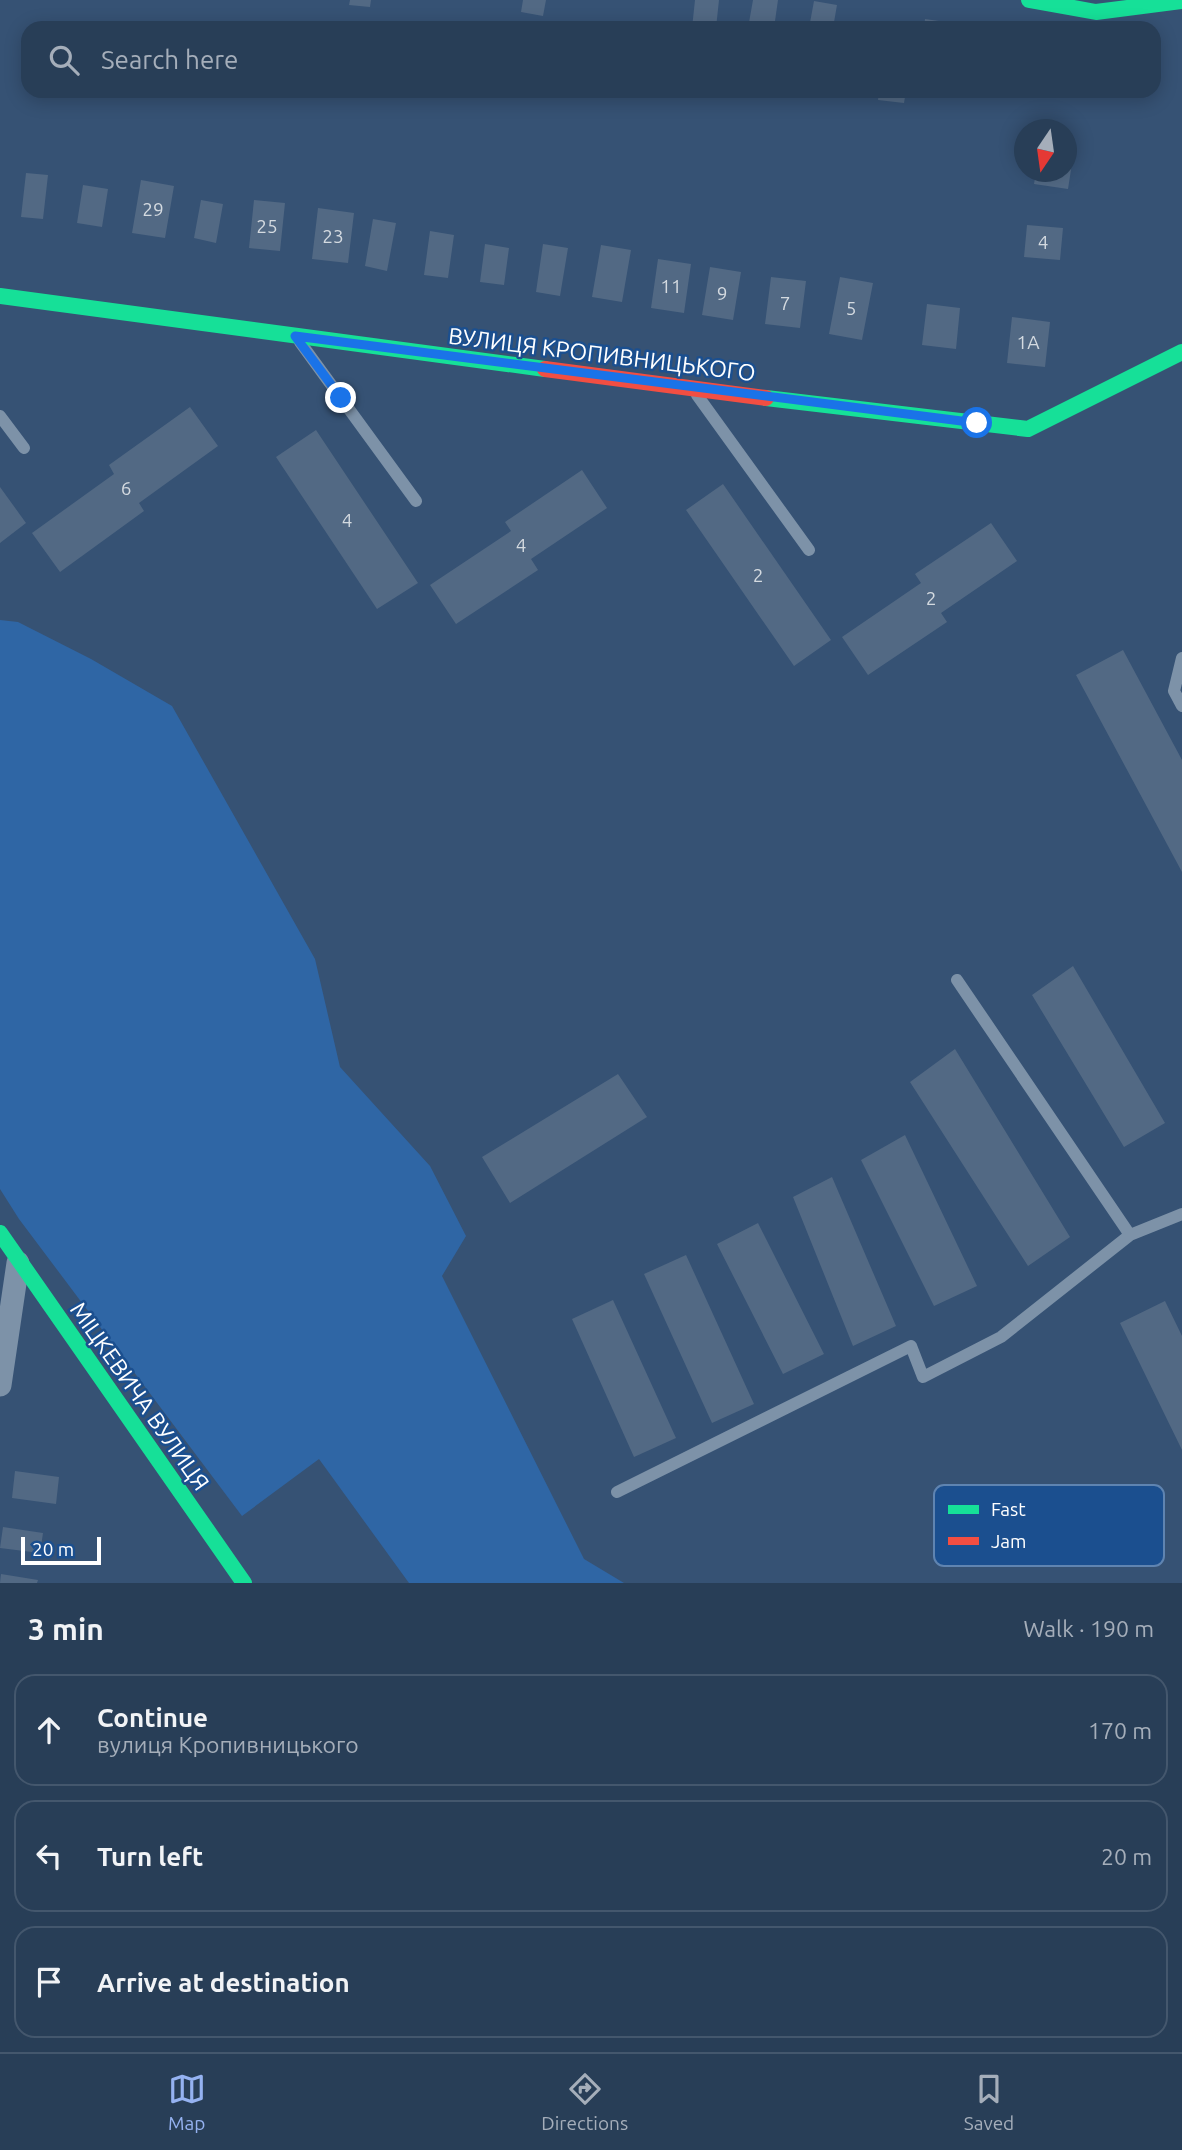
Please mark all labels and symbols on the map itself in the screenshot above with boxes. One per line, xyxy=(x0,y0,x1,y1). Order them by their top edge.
north arrow xyxy=(1014,119,1077,182)
house number: 29 xyxy=(142,198,164,220)
house number: 25 xyxy=(256,215,278,237)
house number: 23 xyxy=(322,225,344,247)
house number: 4 xyxy=(1038,231,1048,253)
house number: 11 xyxy=(660,275,682,297)
house number: 9 xyxy=(717,282,727,304)
house number: 7 xyxy=(780,292,790,314)
house number: 5 xyxy=(846,297,856,319)
street label: ВУЛИЦЯ КРОПИВНИЦЬКОГО xyxy=(447,323,757,385)
house number: 1А xyxy=(1016,331,1040,353)
route end xyxy=(325,382,356,413)
route start xyxy=(961,407,992,438)
house number: 6 xyxy=(121,477,131,499)
house number: 4 xyxy=(342,509,352,531)
house number: 4 xyxy=(516,534,526,556)
house number: 2 xyxy=(753,564,763,586)
house number: 2 xyxy=(926,587,936,609)
street label: МІЦКЕВИЧА ВУЛИЦЯ xyxy=(66,1297,214,1495)
legend xyxy=(934,1485,1164,1566)
text: Fast xyxy=(991,1498,1026,1520)
text: Jam xyxy=(991,1530,1027,1552)
scale bar xyxy=(21,1534,102,1566)

